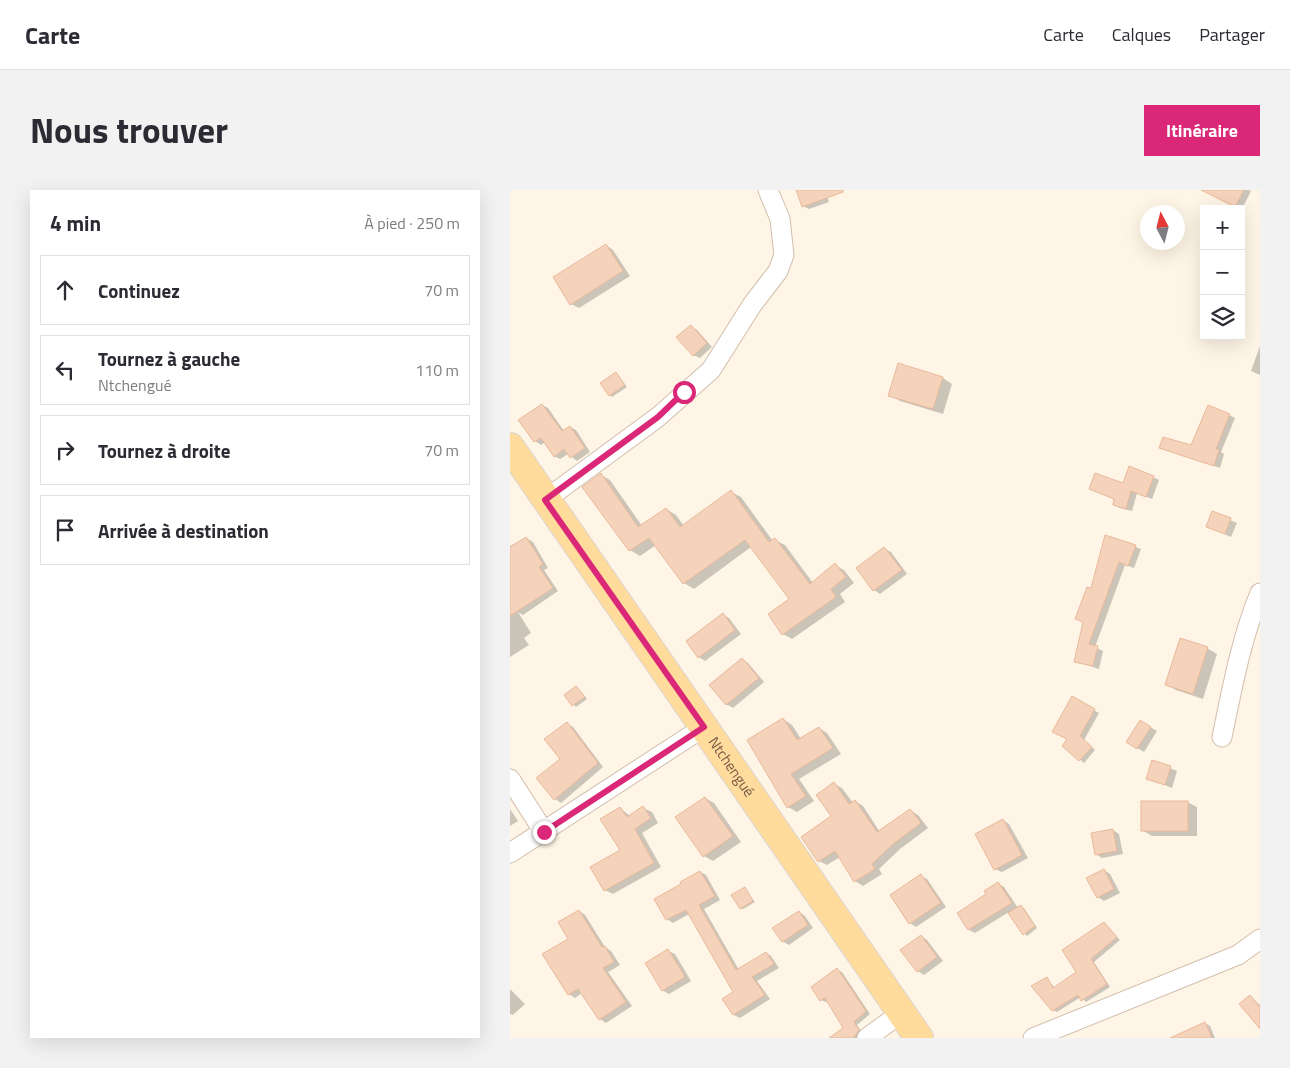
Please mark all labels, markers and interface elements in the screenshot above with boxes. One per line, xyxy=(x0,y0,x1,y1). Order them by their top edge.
text: Carte xyxy=(25,17,80,53)
text: Carte xyxy=(1043,21,1084,48)
text: Calques xyxy=(1112,21,1171,48)
text: Partager xyxy=(1199,21,1265,48)
text: Nous trouver xyxy=(30,103,228,157)
button: Itinéraire xyxy=(1144,105,1260,156)
north arrow xyxy=(1140,205,1185,250)
map controls xyxy=(1200,205,1245,340)
button: + xyxy=(1200,205,1245,250)
text: 4 min xyxy=(50,207,101,239)
text: À pied · 250 m xyxy=(364,211,460,235)
button: − xyxy=(1200,250,1245,295)
icon: ahead xyxy=(51,276,79,304)
text: Continuez xyxy=(98,276,180,305)
text: 70 m xyxy=(424,278,459,302)
button: layers xyxy=(1200,295,1245,340)
text: Tournez à gauche xyxy=(98,344,240,373)
icon: left xyxy=(51,356,79,384)
text: 110 m xyxy=(415,358,459,382)
text: Ntchengué xyxy=(98,373,171,397)
route start xyxy=(673,381,696,404)
icon: right xyxy=(51,436,79,464)
text: Tournez à droite xyxy=(98,436,230,465)
text: 70 m xyxy=(424,438,459,462)
icon: arrive xyxy=(51,516,79,544)
text: Arrivée à destination xyxy=(98,516,269,545)
street label: Ntchengué xyxy=(703,732,761,801)
route end xyxy=(533,821,556,844)

